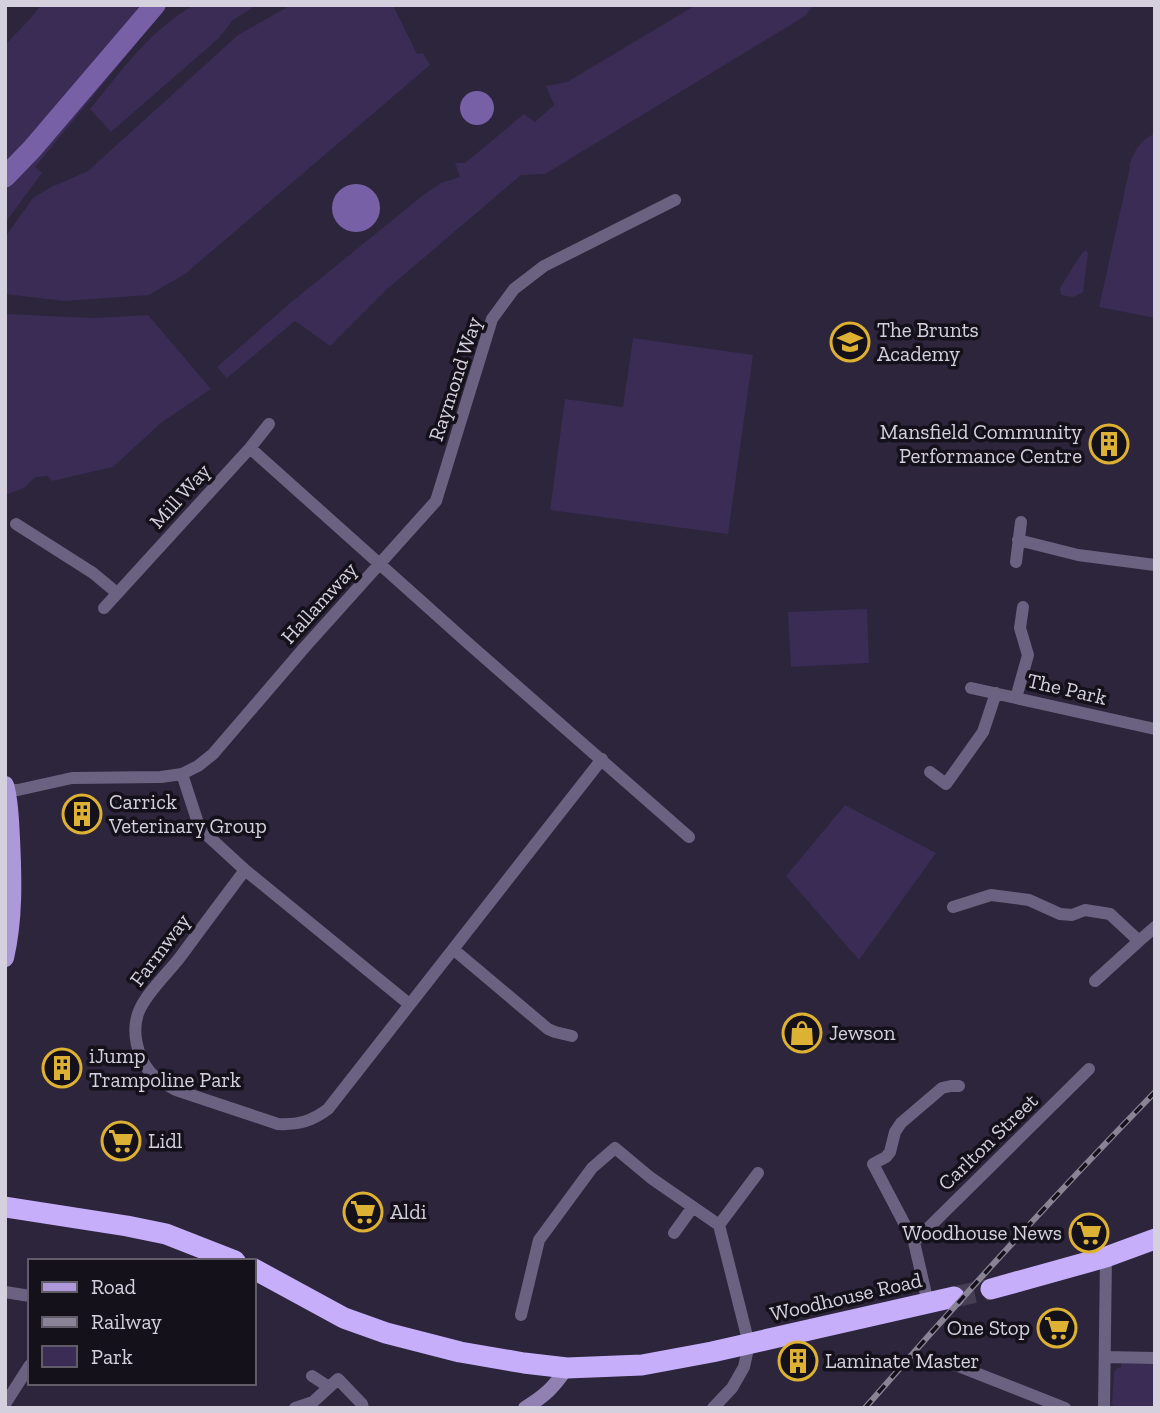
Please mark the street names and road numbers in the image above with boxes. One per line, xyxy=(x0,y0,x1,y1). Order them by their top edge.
street label: Raymond Way xyxy=(423,313,486,444)
street label: Mill Way xyxy=(144,458,215,533)
street label: Hallamway xyxy=(275,556,362,649)
street label: The Park xyxy=(1025,667,1110,710)
street label: Farmway xyxy=(124,908,195,991)
street label: Carlton Street xyxy=(933,1088,1043,1195)
street label: Woodhouse Road xyxy=(768,1267,925,1326)

